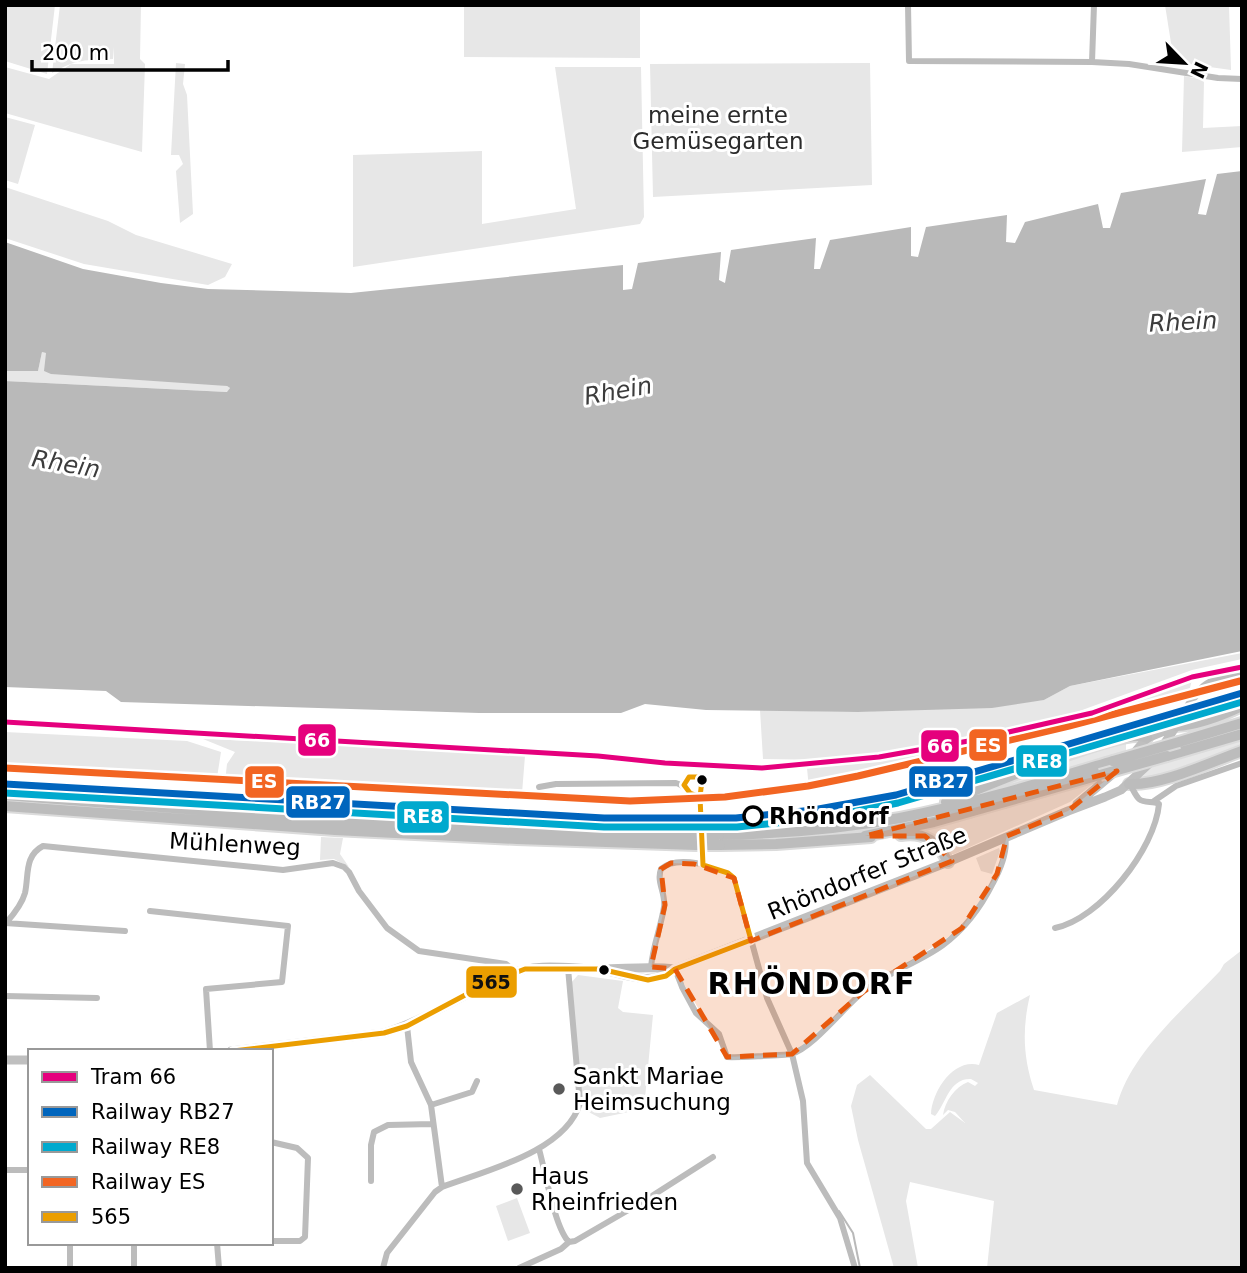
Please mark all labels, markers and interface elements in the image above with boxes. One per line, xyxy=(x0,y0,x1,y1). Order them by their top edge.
scale bar xyxy=(32,28,228,72)
north arrow xyxy=(1149,28,1219,98)
text: 200 m xyxy=(42,41,109,65)
text: N xyxy=(1186,58,1213,82)
park label: meine ernte Gemüsegarten xyxy=(633,102,803,154)
water label: Rhein xyxy=(1148,306,1218,338)
water label: Rhein xyxy=(582,371,654,411)
water label: Rhein xyxy=(30,444,102,484)
line badge: 66 xyxy=(297,723,337,757)
line badge: ES xyxy=(968,728,1008,762)
text: 66 xyxy=(304,729,330,751)
line badge: 66 xyxy=(920,729,960,763)
text: ES xyxy=(975,734,1001,756)
text: 66 xyxy=(927,735,953,757)
line badge: RE8 xyxy=(1015,744,1068,778)
text: RE8 xyxy=(1022,750,1062,772)
line badge: ES xyxy=(244,765,285,799)
line badge: RB27 xyxy=(908,765,974,798)
text: ES xyxy=(251,770,277,792)
text: RB27 xyxy=(913,770,969,792)
unlabelled marker xyxy=(695,773,709,787)
line badge: RB27 xyxy=(285,785,351,819)
text: RB27 xyxy=(290,791,346,813)
line badge: RE8 xyxy=(396,800,450,834)
place label: Rhöndorf xyxy=(769,803,890,829)
text: RE8 xyxy=(403,805,443,827)
marker: Rhöndorf xyxy=(743,806,763,826)
street label: Rhöndorfer Straße xyxy=(764,821,970,925)
street label: Mühlenweg xyxy=(169,828,301,860)
unlabelled marker xyxy=(597,963,611,977)
line badge: 565 xyxy=(465,965,518,999)
district label: RHÖNDORF xyxy=(708,965,916,1001)
text: 565 xyxy=(471,971,511,993)
legend xyxy=(28,1049,273,1245)
place label: Sankt Mariae Heimsuchung xyxy=(573,1063,731,1115)
text: Tram 66 xyxy=(90,1065,176,1089)
marker: Sankt Mariae Heimsuchung xyxy=(551,1081,567,1097)
text: Railway RB27 xyxy=(91,1100,235,1124)
text: Railway RE8 xyxy=(91,1135,220,1159)
place label: Haus Rheinfrieden xyxy=(531,1163,678,1215)
text: Railway ES xyxy=(91,1170,205,1194)
marker: Haus Rheinfrieden xyxy=(509,1181,525,1197)
text: 565 xyxy=(91,1205,131,1229)

